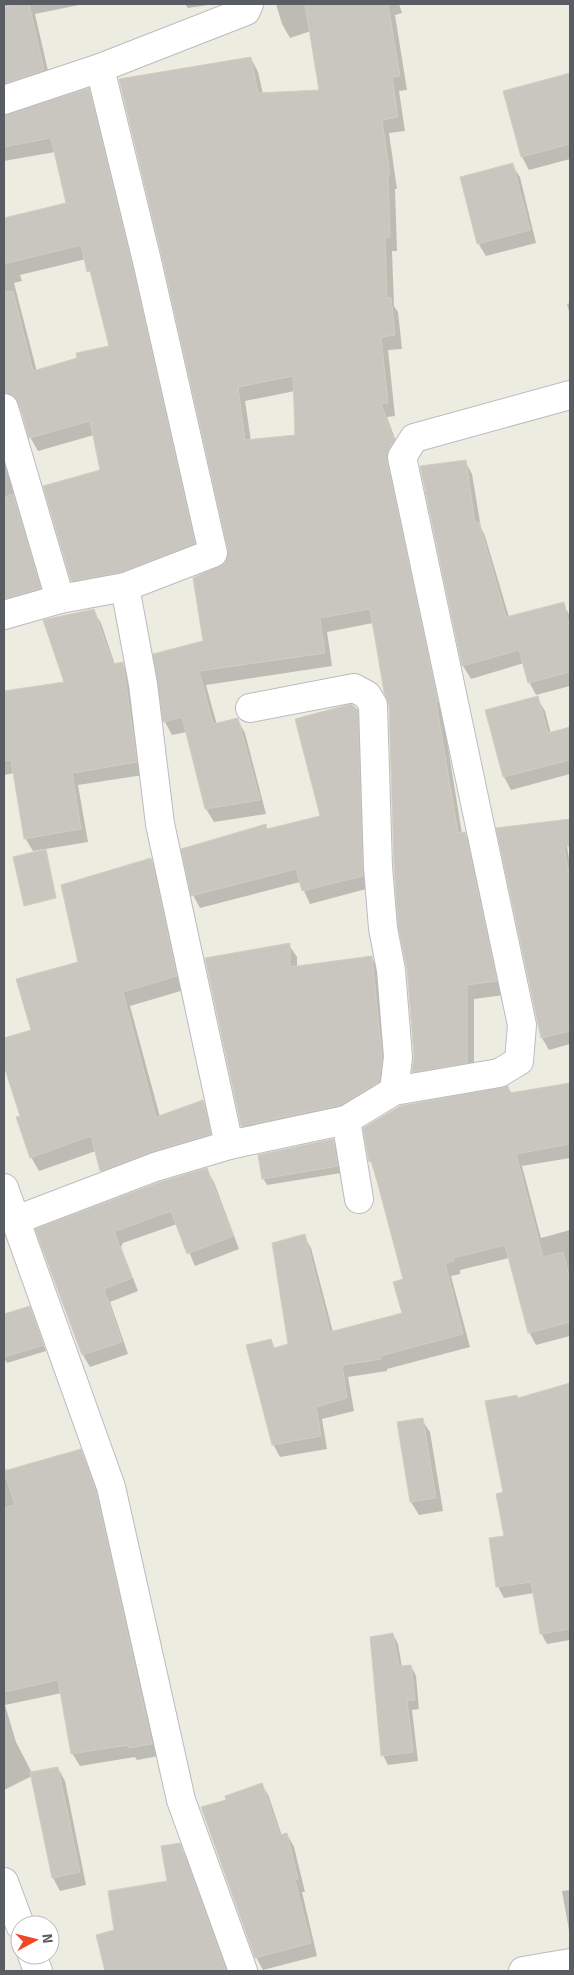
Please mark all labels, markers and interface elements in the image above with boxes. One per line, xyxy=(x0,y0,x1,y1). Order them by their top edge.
north arrow xyxy=(10,1915,60,1965)
text: N xyxy=(38,1933,56,1944)

